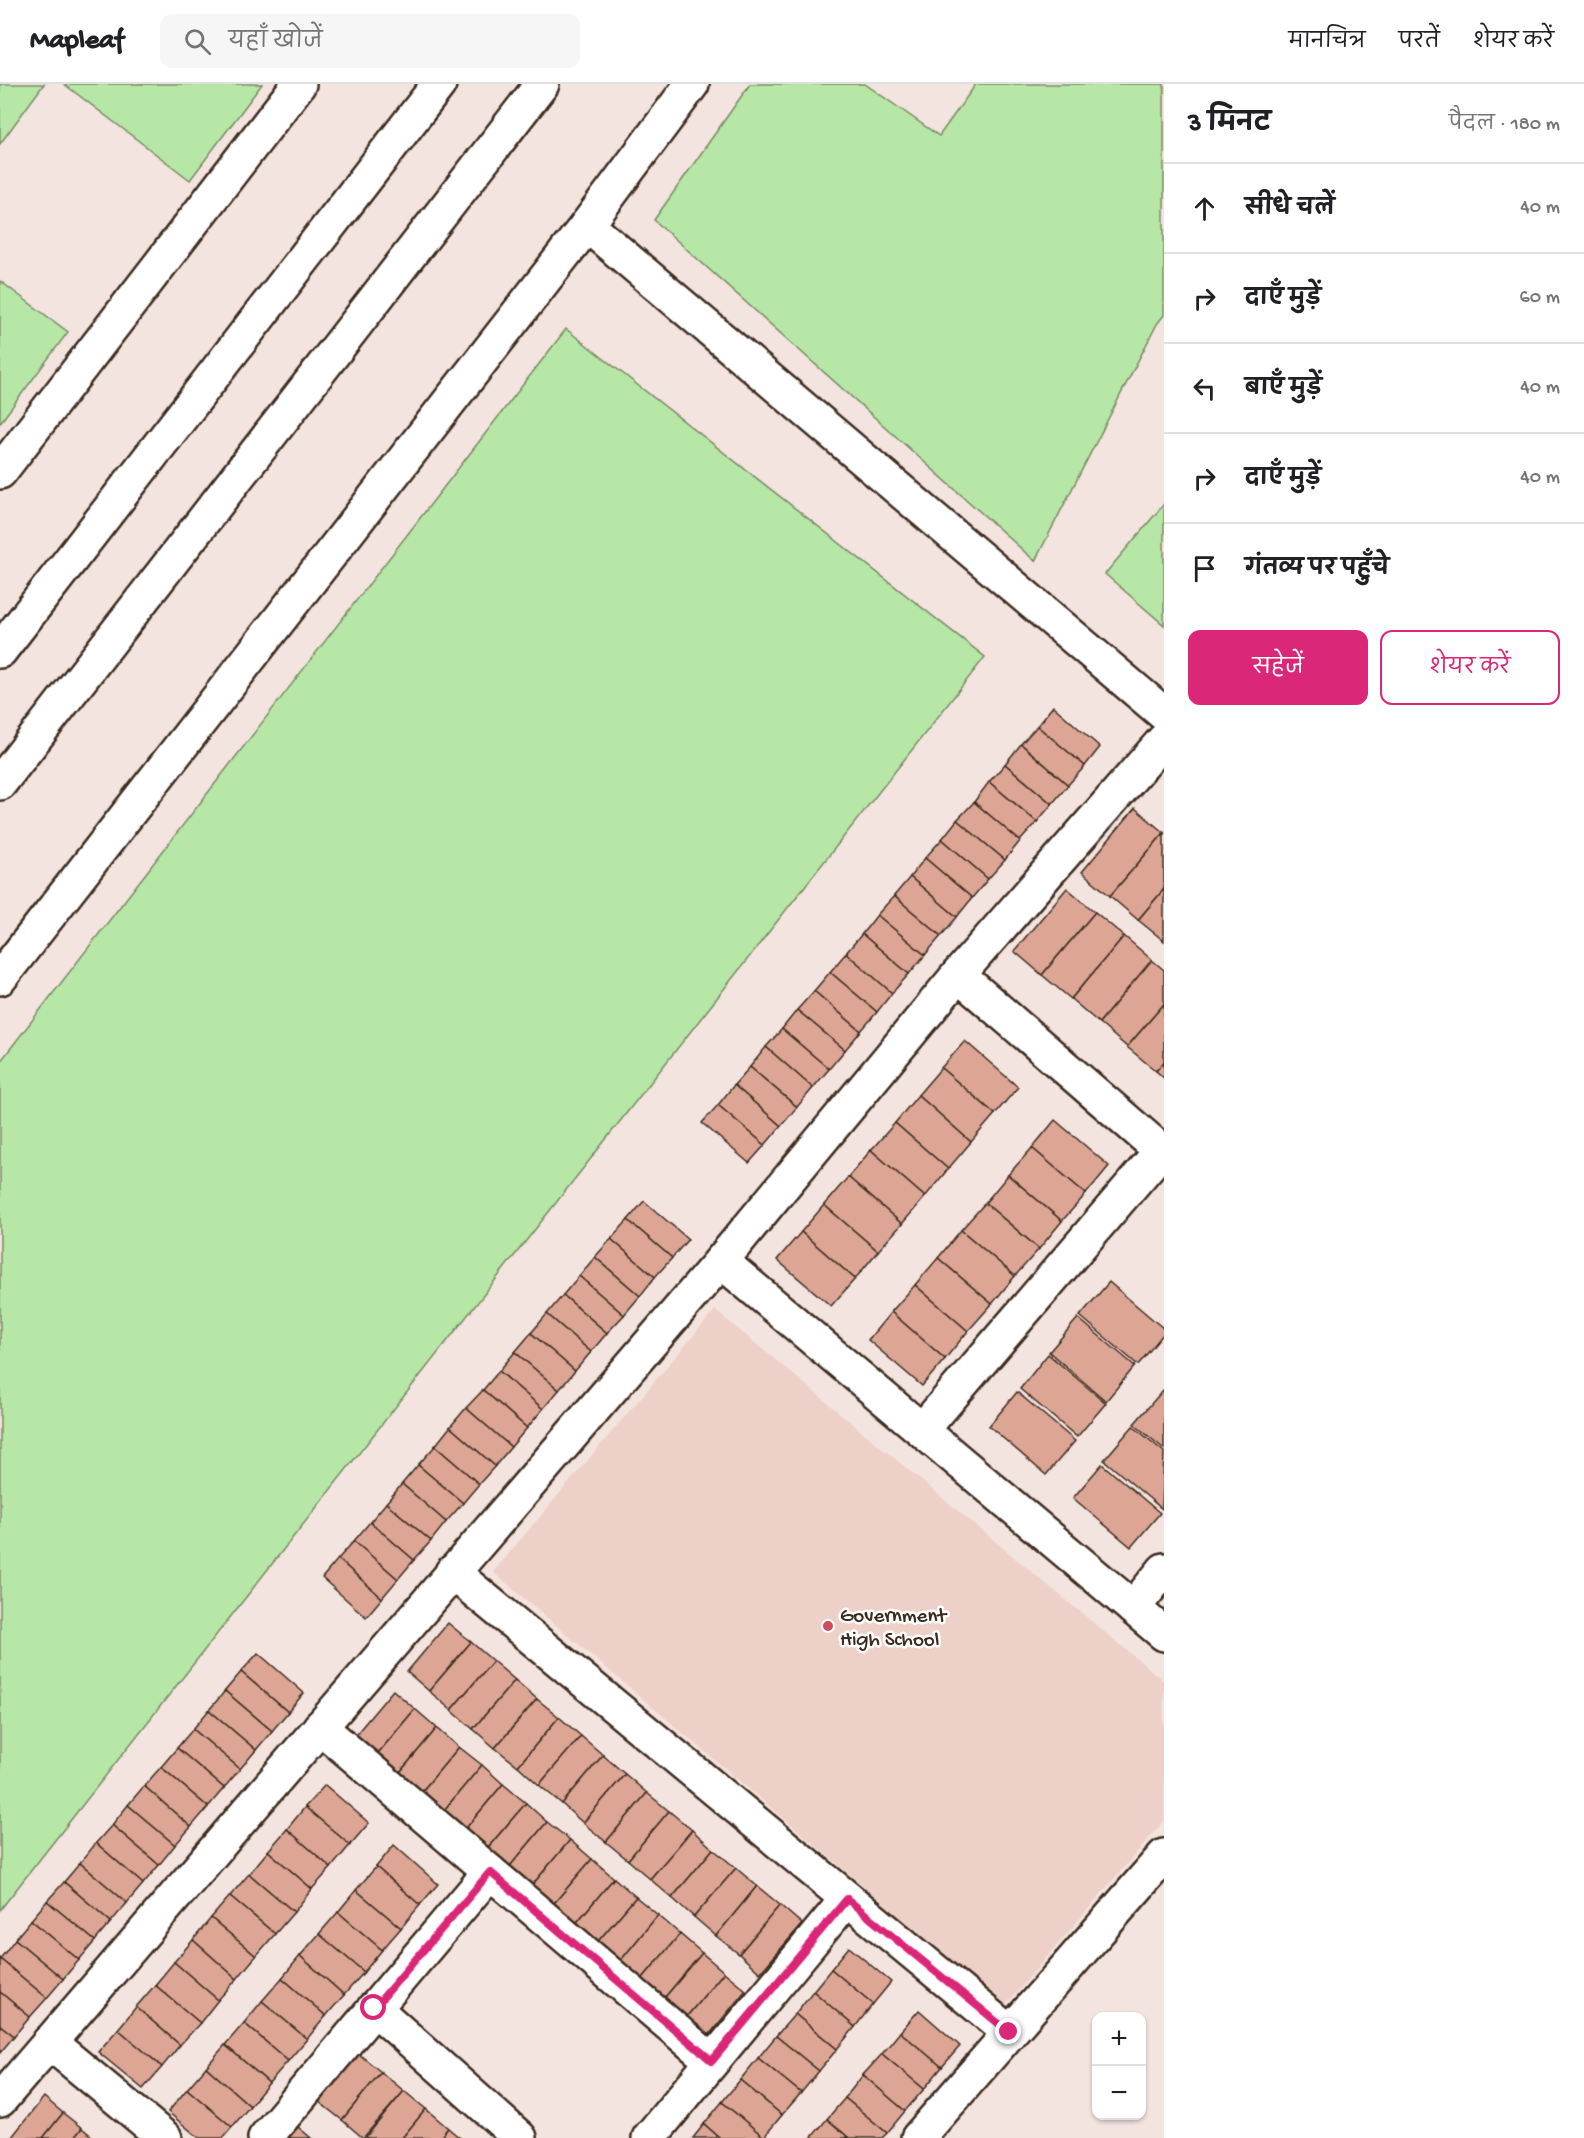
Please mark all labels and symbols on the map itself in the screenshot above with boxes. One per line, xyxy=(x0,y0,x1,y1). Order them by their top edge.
place label: Government High School xyxy=(840,1605,948,1654)
marker: Government High School xyxy=(821,1619,835,1633)
route start xyxy=(360,1994,386,2020)
route end xyxy=(995,2018,1021,2044)

